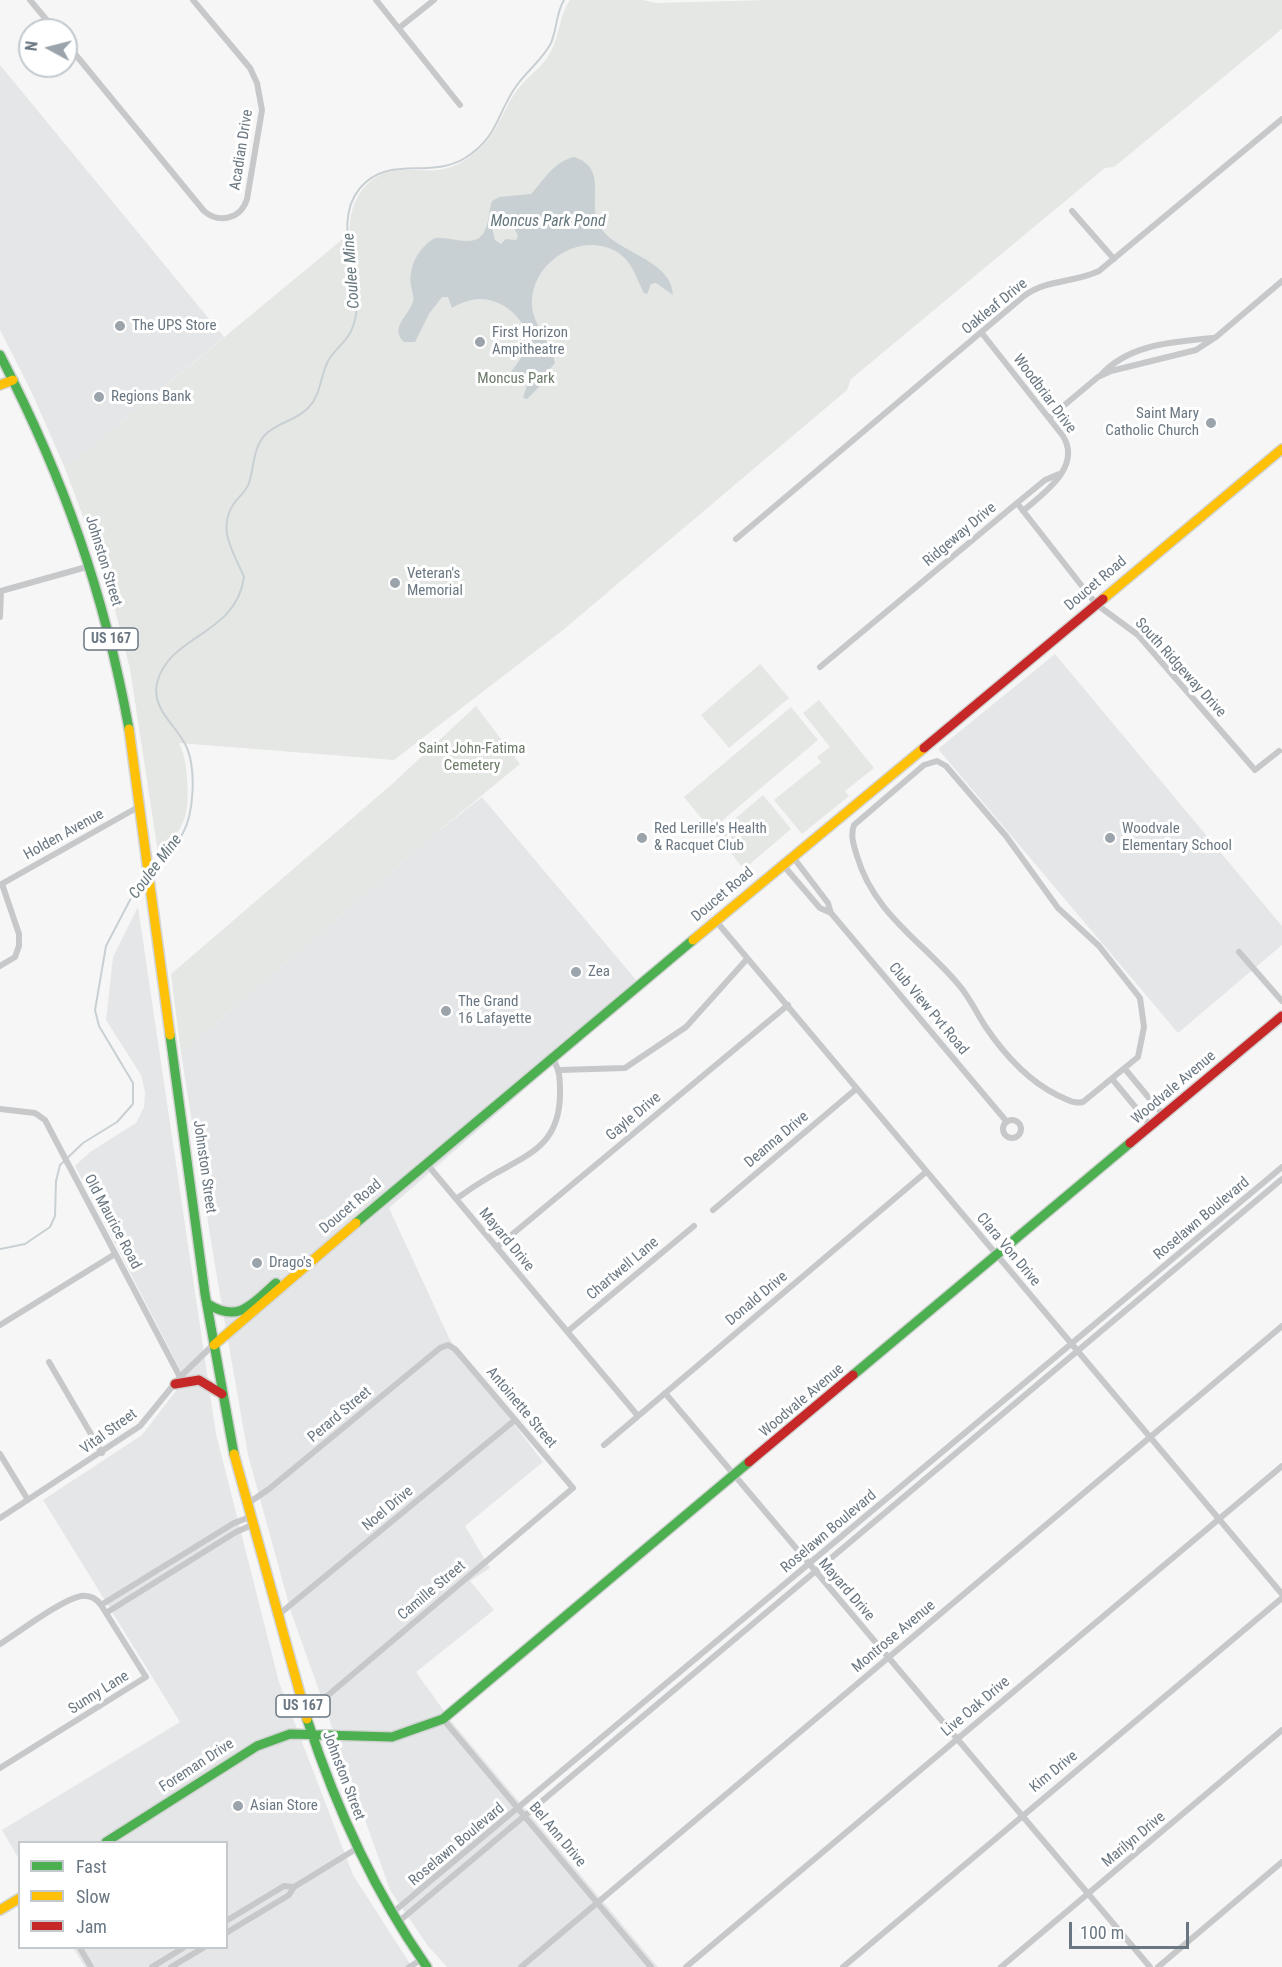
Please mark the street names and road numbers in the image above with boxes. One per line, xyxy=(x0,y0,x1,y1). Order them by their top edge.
street label: Acadian Drive xyxy=(227,108,257,192)
street label: Oakleaf Drive xyxy=(959,275,1031,339)
street label: Woodbriar Drive xyxy=(1008,351,1080,437)
street label: Ridgeway Drive xyxy=(920,499,1000,571)
street label: Johnston Street xyxy=(81,514,125,608)
street label: Doucet Road xyxy=(1061,553,1131,615)
street label: South Ridgeway Drive xyxy=(1131,615,1229,721)
road number: US 167 xyxy=(84,628,138,650)
street label: Holden Avenue xyxy=(21,806,107,864)
street label: Doucet Road xyxy=(688,864,758,926)
street label: Club View Pvt Road xyxy=(884,959,972,1059)
street label: Woodvale Avenue xyxy=(1128,1048,1220,1128)
street label: Gayle Drive xyxy=(603,1089,665,1145)
street label: Deanna Drive xyxy=(741,1108,813,1172)
street label: Johnston Street xyxy=(189,1119,219,1215)
street label: Old Maurice Road xyxy=(79,1172,145,1272)
street label: Roselawn Boulevard xyxy=(1151,1174,1253,1264)
street label: Doucet Road xyxy=(316,1176,386,1238)
street label: Mayard Drive xyxy=(474,1205,538,1275)
street label: Clara Von Drive xyxy=(972,1210,1044,1290)
street label: Chartwell Lane xyxy=(583,1234,663,1304)
street label: Donald Drive xyxy=(723,1268,791,1330)
street label: Woodvale Avenue xyxy=(756,1361,848,1441)
street label: Antoinette Street xyxy=(482,1364,560,1452)
street label: Perard Street xyxy=(305,1383,375,1447)
street label: Vital Street xyxy=(77,1405,141,1459)
street label: Noel Drive xyxy=(359,1483,417,1535)
street label: Roselawn Boulevard xyxy=(778,1487,880,1577)
street label: Mayard Drive xyxy=(814,1555,878,1625)
street label: Camille Street xyxy=(394,1557,470,1625)
street label: Montrose Avenue xyxy=(849,1597,939,1677)
street label: Sunny Lane xyxy=(65,1667,133,1719)
street label: Live Oak Drive xyxy=(938,1673,1014,1741)
road number: US 167 xyxy=(276,1695,330,1717)
street label: Johnston Street xyxy=(318,1729,368,1823)
street label: Foreman Drive xyxy=(156,1735,238,1797)
street label: Kim Drive xyxy=(1026,1747,1082,1797)
street label: Bel Ann Drive xyxy=(525,1799,589,1871)
street label: Roselawn Boulevard xyxy=(406,1800,508,1890)
street label: Marilyn Drive xyxy=(1099,1808,1169,1872)

